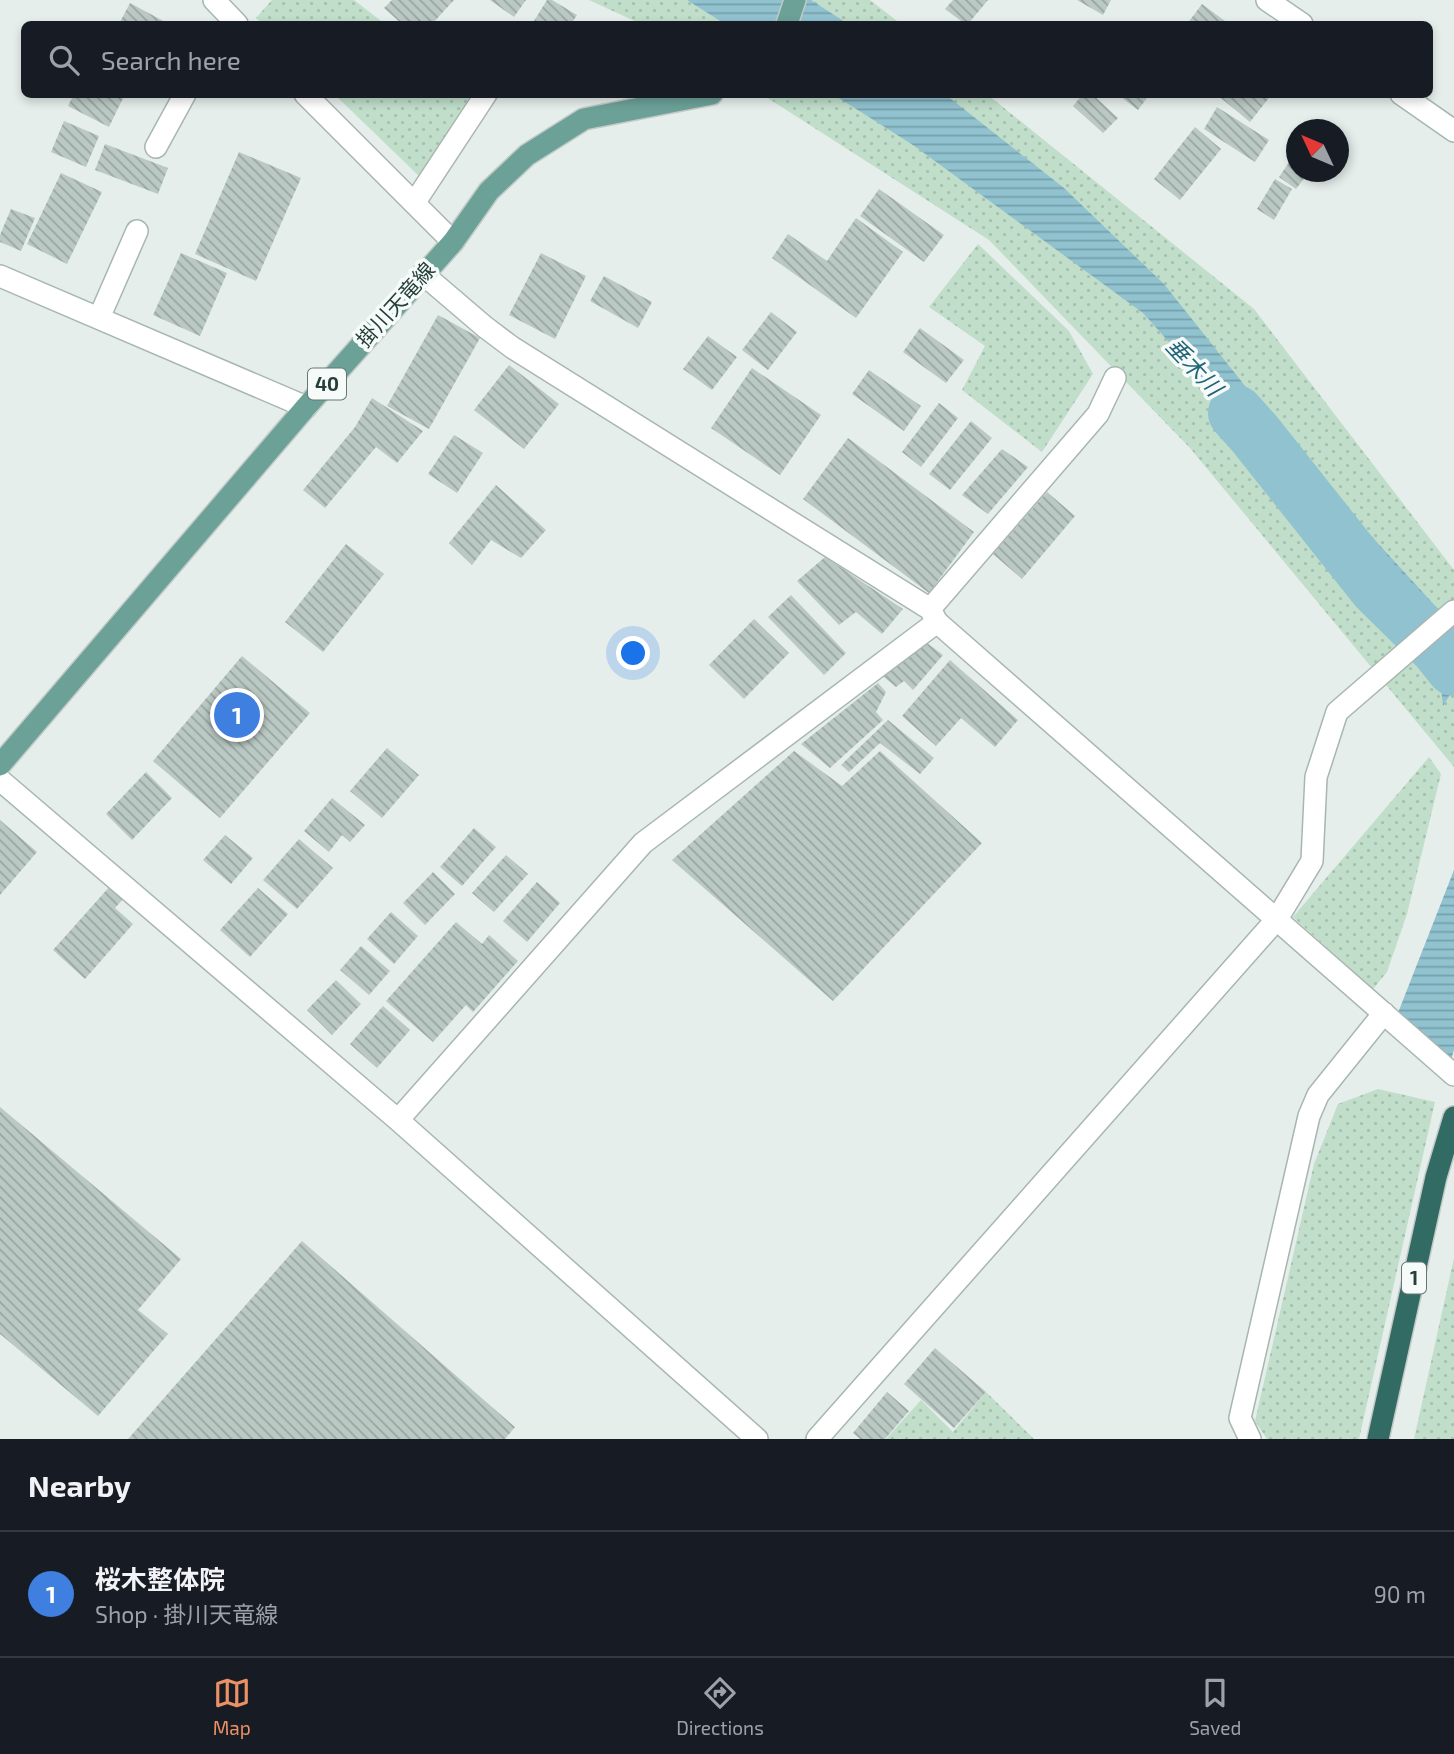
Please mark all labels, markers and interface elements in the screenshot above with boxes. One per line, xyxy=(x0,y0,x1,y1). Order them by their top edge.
search box xyxy=(21,21,1433,98)
icon: search xyxy=(45,41,83,79)
text: Search here xyxy=(101,44,241,75)
north arrow xyxy=(1286,119,1349,182)
street label: 掛川天竜線 xyxy=(350,257,439,351)
water label: 垂木川 xyxy=(1161,332,1231,403)
road number: 40 xyxy=(308,368,346,400)
your location xyxy=(616,636,650,670)
pin: 1 xyxy=(214,689,260,741)
road number: 1 xyxy=(1402,1262,1426,1294)
text: Nearby xyxy=(28,1467,131,1503)
text: 桜木整体院 xyxy=(95,1563,225,1594)
text: 1 xyxy=(46,1580,56,1608)
text: 90 m xyxy=(1374,1580,1426,1608)
text: Shop · 掛川天竜線 xyxy=(95,1600,278,1628)
tab: Map xyxy=(213,1674,251,1739)
tab: Directions xyxy=(676,1674,764,1739)
tab: Saved xyxy=(1189,1674,1241,1739)

